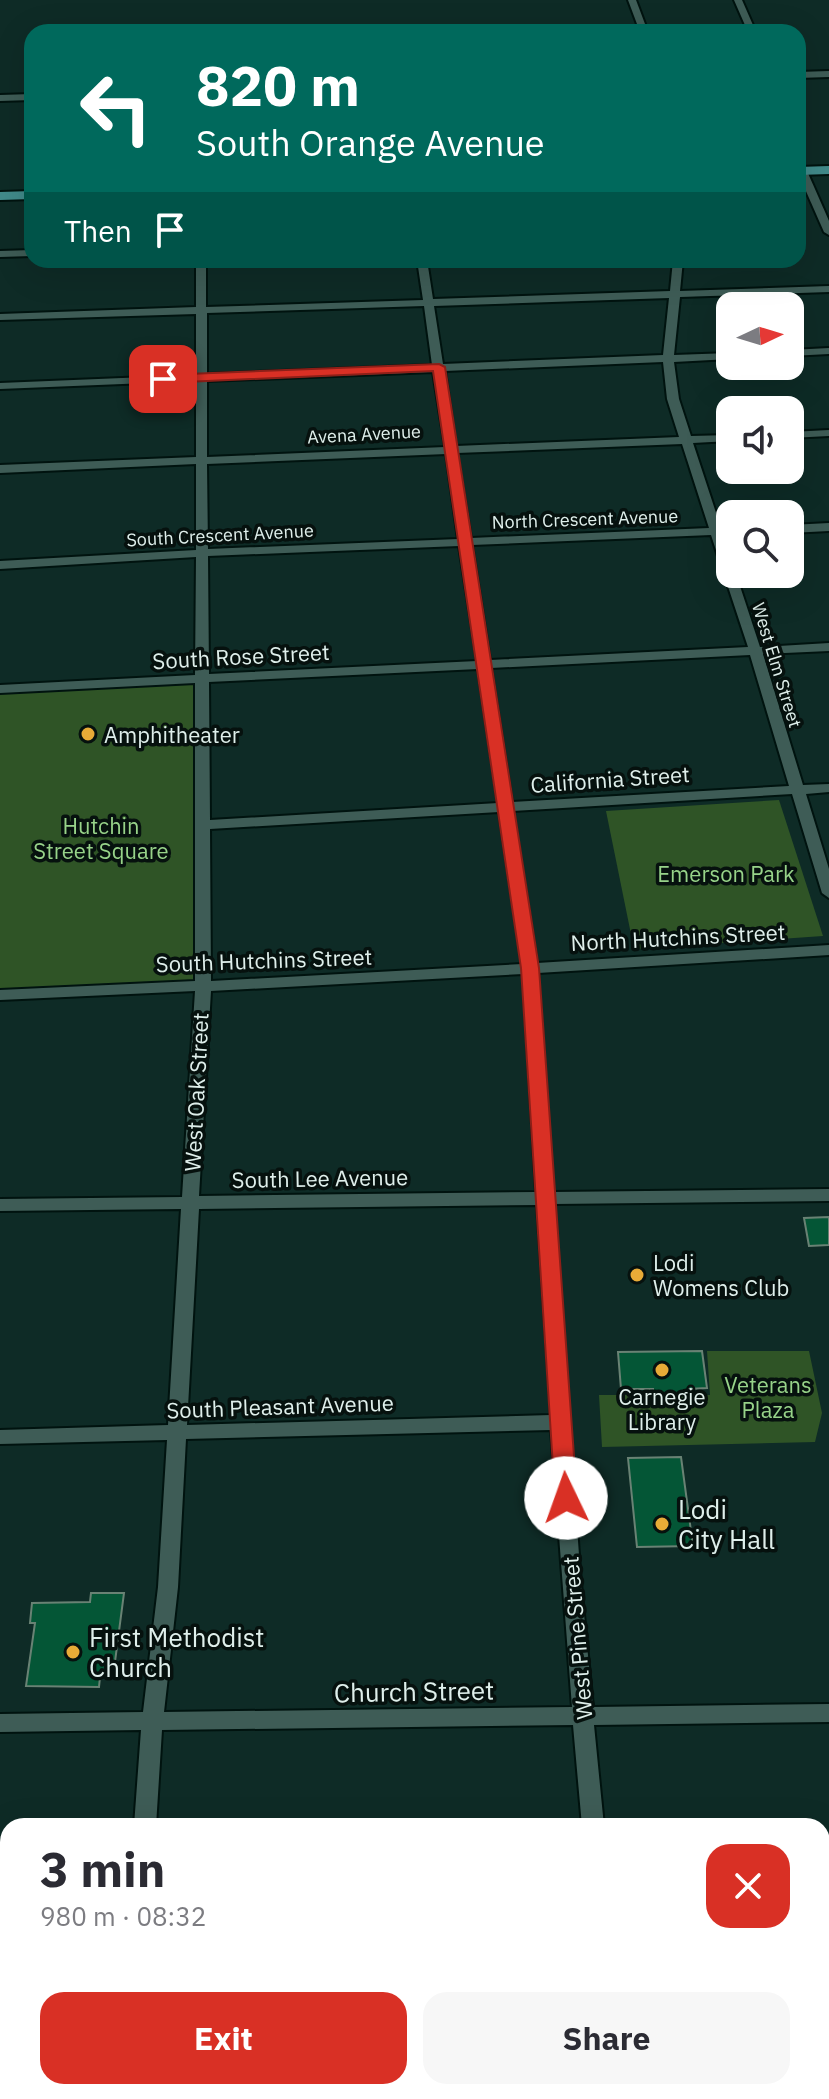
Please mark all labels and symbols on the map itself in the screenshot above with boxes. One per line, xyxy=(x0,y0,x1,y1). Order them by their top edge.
north arrow xyxy=(716,292,804,380)
pin xyxy=(129,345,197,413)
street label: Avena Avenue xyxy=(306,420,422,448)
street label: North Crescent Avenue xyxy=(491,504,679,534)
street label: South Crescent Avenue xyxy=(126,519,314,551)
street label: West Elm Street xyxy=(747,600,807,730)
street label: South Rose Street xyxy=(152,637,330,675)
place label: Amphitheater xyxy=(104,720,240,749)
marker: Amphitheater xyxy=(79,725,97,743)
street label: California Street xyxy=(529,759,691,799)
park label: Hutchin Street Square xyxy=(33,811,169,865)
park label: Emerson Park xyxy=(657,859,795,888)
street label: North Hutchins Street xyxy=(570,917,786,957)
street label: South Hutchins Street xyxy=(155,942,373,978)
street label: West Oak Street xyxy=(177,1012,215,1172)
street label: South Lee Avenue xyxy=(231,1162,409,1194)
place label: Lodi Womens Club xyxy=(653,1248,789,1302)
marker: Lodi Womens Club xyxy=(628,1266,646,1284)
marker: Carnegie Library xyxy=(653,1361,671,1379)
park label: Veterans Plaza xyxy=(724,1370,812,1424)
place label: Carnegie Library xyxy=(618,1382,706,1436)
street label: South Pleasant Avenue xyxy=(166,1388,394,1424)
position arrow xyxy=(524,1456,608,1540)
place label: Lodi City Hall xyxy=(678,1492,775,1556)
marker: Lodi City Hall xyxy=(653,1515,671,1533)
street label: West Pine Street xyxy=(555,1555,599,1721)
place label: First Methodist Church xyxy=(89,1620,264,1684)
marker: First Methodist Church xyxy=(64,1643,82,1661)
street label: Church Street xyxy=(334,1673,494,1709)

